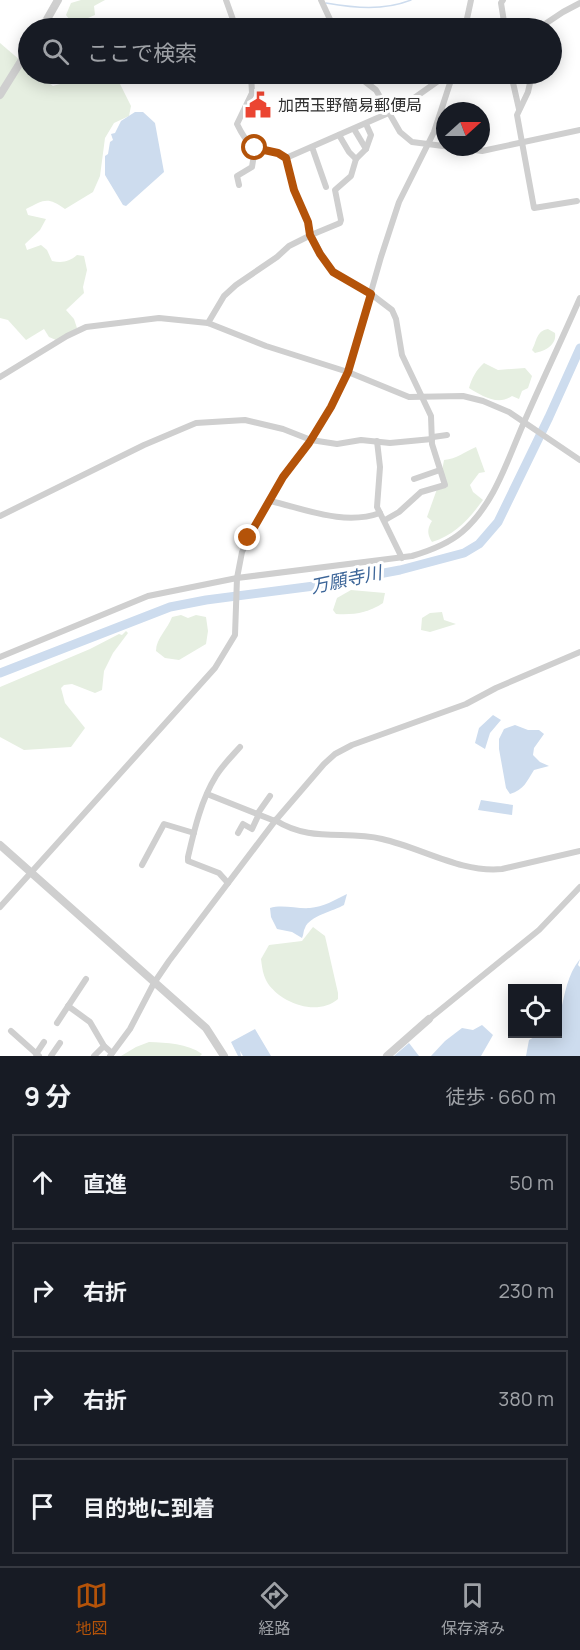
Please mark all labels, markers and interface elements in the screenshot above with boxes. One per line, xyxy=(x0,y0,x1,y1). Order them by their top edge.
search box xyxy=(18,18,562,84)
icon: search xyxy=(39,35,72,68)
text: ここで検索 xyxy=(87,38,197,68)
public building icon: 加西玉野簡易郵便局 xyxy=(243,90,273,120)
place label: 加西玉野簡易郵便局 xyxy=(278,94,422,116)
north arrow xyxy=(436,102,490,156)
route start xyxy=(241,134,267,160)
route end xyxy=(234,524,260,550)
water label: 万願寺川 xyxy=(308,559,386,598)
map controls xyxy=(508,984,562,1038)
button: locate xyxy=(508,984,562,1038)
text: 9 分 xyxy=(24,1078,71,1114)
text: 徒歩 · 660 m xyxy=(445,1083,556,1110)
icon: ahead xyxy=(26,1166,59,1199)
text: 直進 xyxy=(83,1169,127,1199)
text: 50 m xyxy=(509,1169,554,1196)
icon: right xyxy=(26,1274,59,1307)
text: 右折 xyxy=(83,1277,127,1307)
text: 230 m xyxy=(498,1277,554,1304)
icon: right xyxy=(26,1382,59,1415)
text: 右折 xyxy=(83,1385,127,1415)
text: 380 m xyxy=(498,1385,554,1412)
icon: arrive xyxy=(26,1490,59,1523)
text: 目的地に到着 xyxy=(83,1493,215,1523)
tab: 地図 xyxy=(75,1579,108,1639)
tab: 経路 xyxy=(258,1579,291,1639)
tab: 保存済み xyxy=(441,1579,505,1639)

